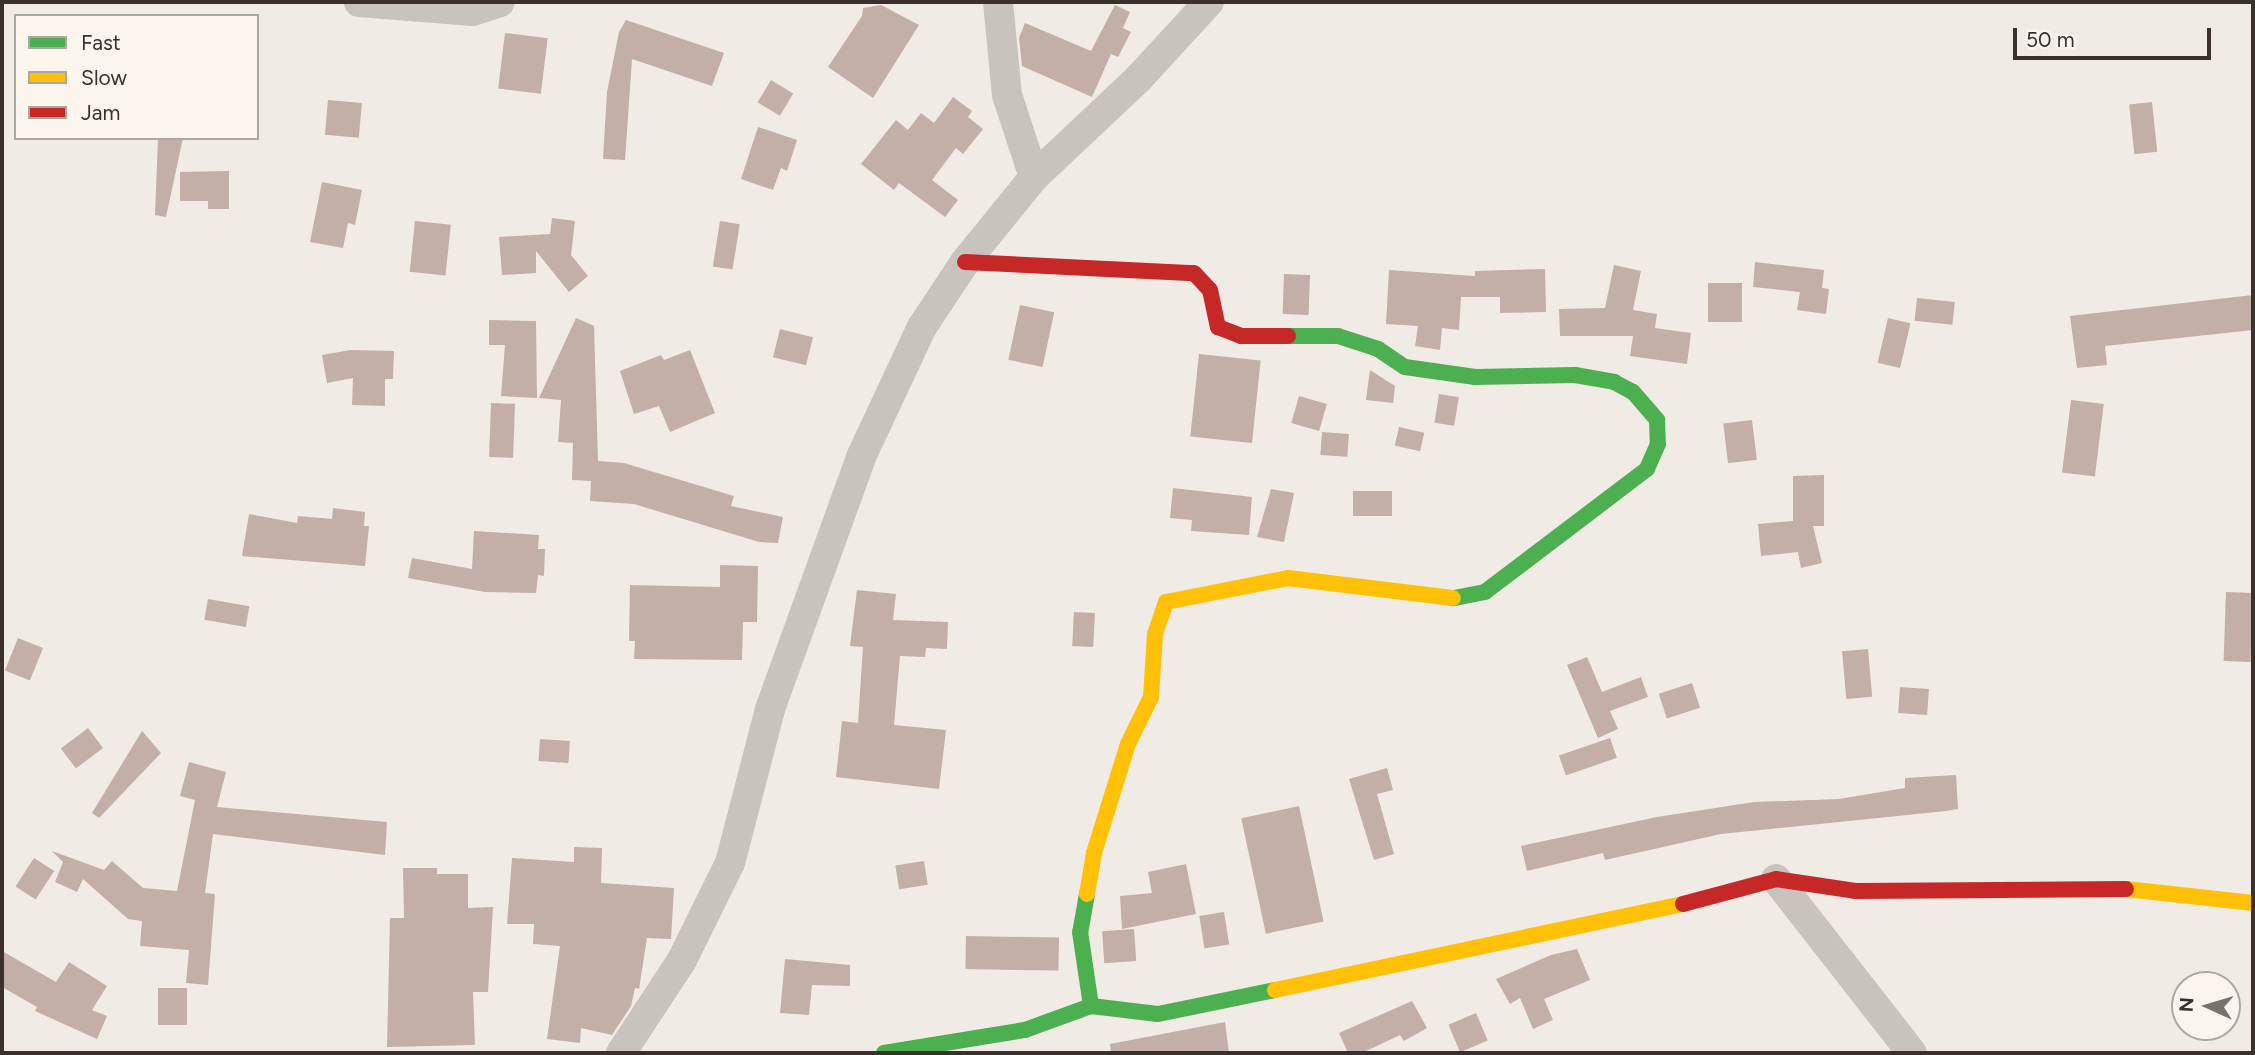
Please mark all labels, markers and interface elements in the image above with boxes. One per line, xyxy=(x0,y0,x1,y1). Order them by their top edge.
legend xyxy=(14,14,259,140)
scale bar xyxy=(2017,14,2215,58)
text: 50 m xyxy=(2026,27,2075,52)
text: Fast xyxy=(81,30,121,55)
text: Slow xyxy=(81,65,127,90)
text: Jam xyxy=(81,100,120,125)
north arrow xyxy=(2171,971,2241,1041)
text: N xyxy=(2175,997,2199,1013)

